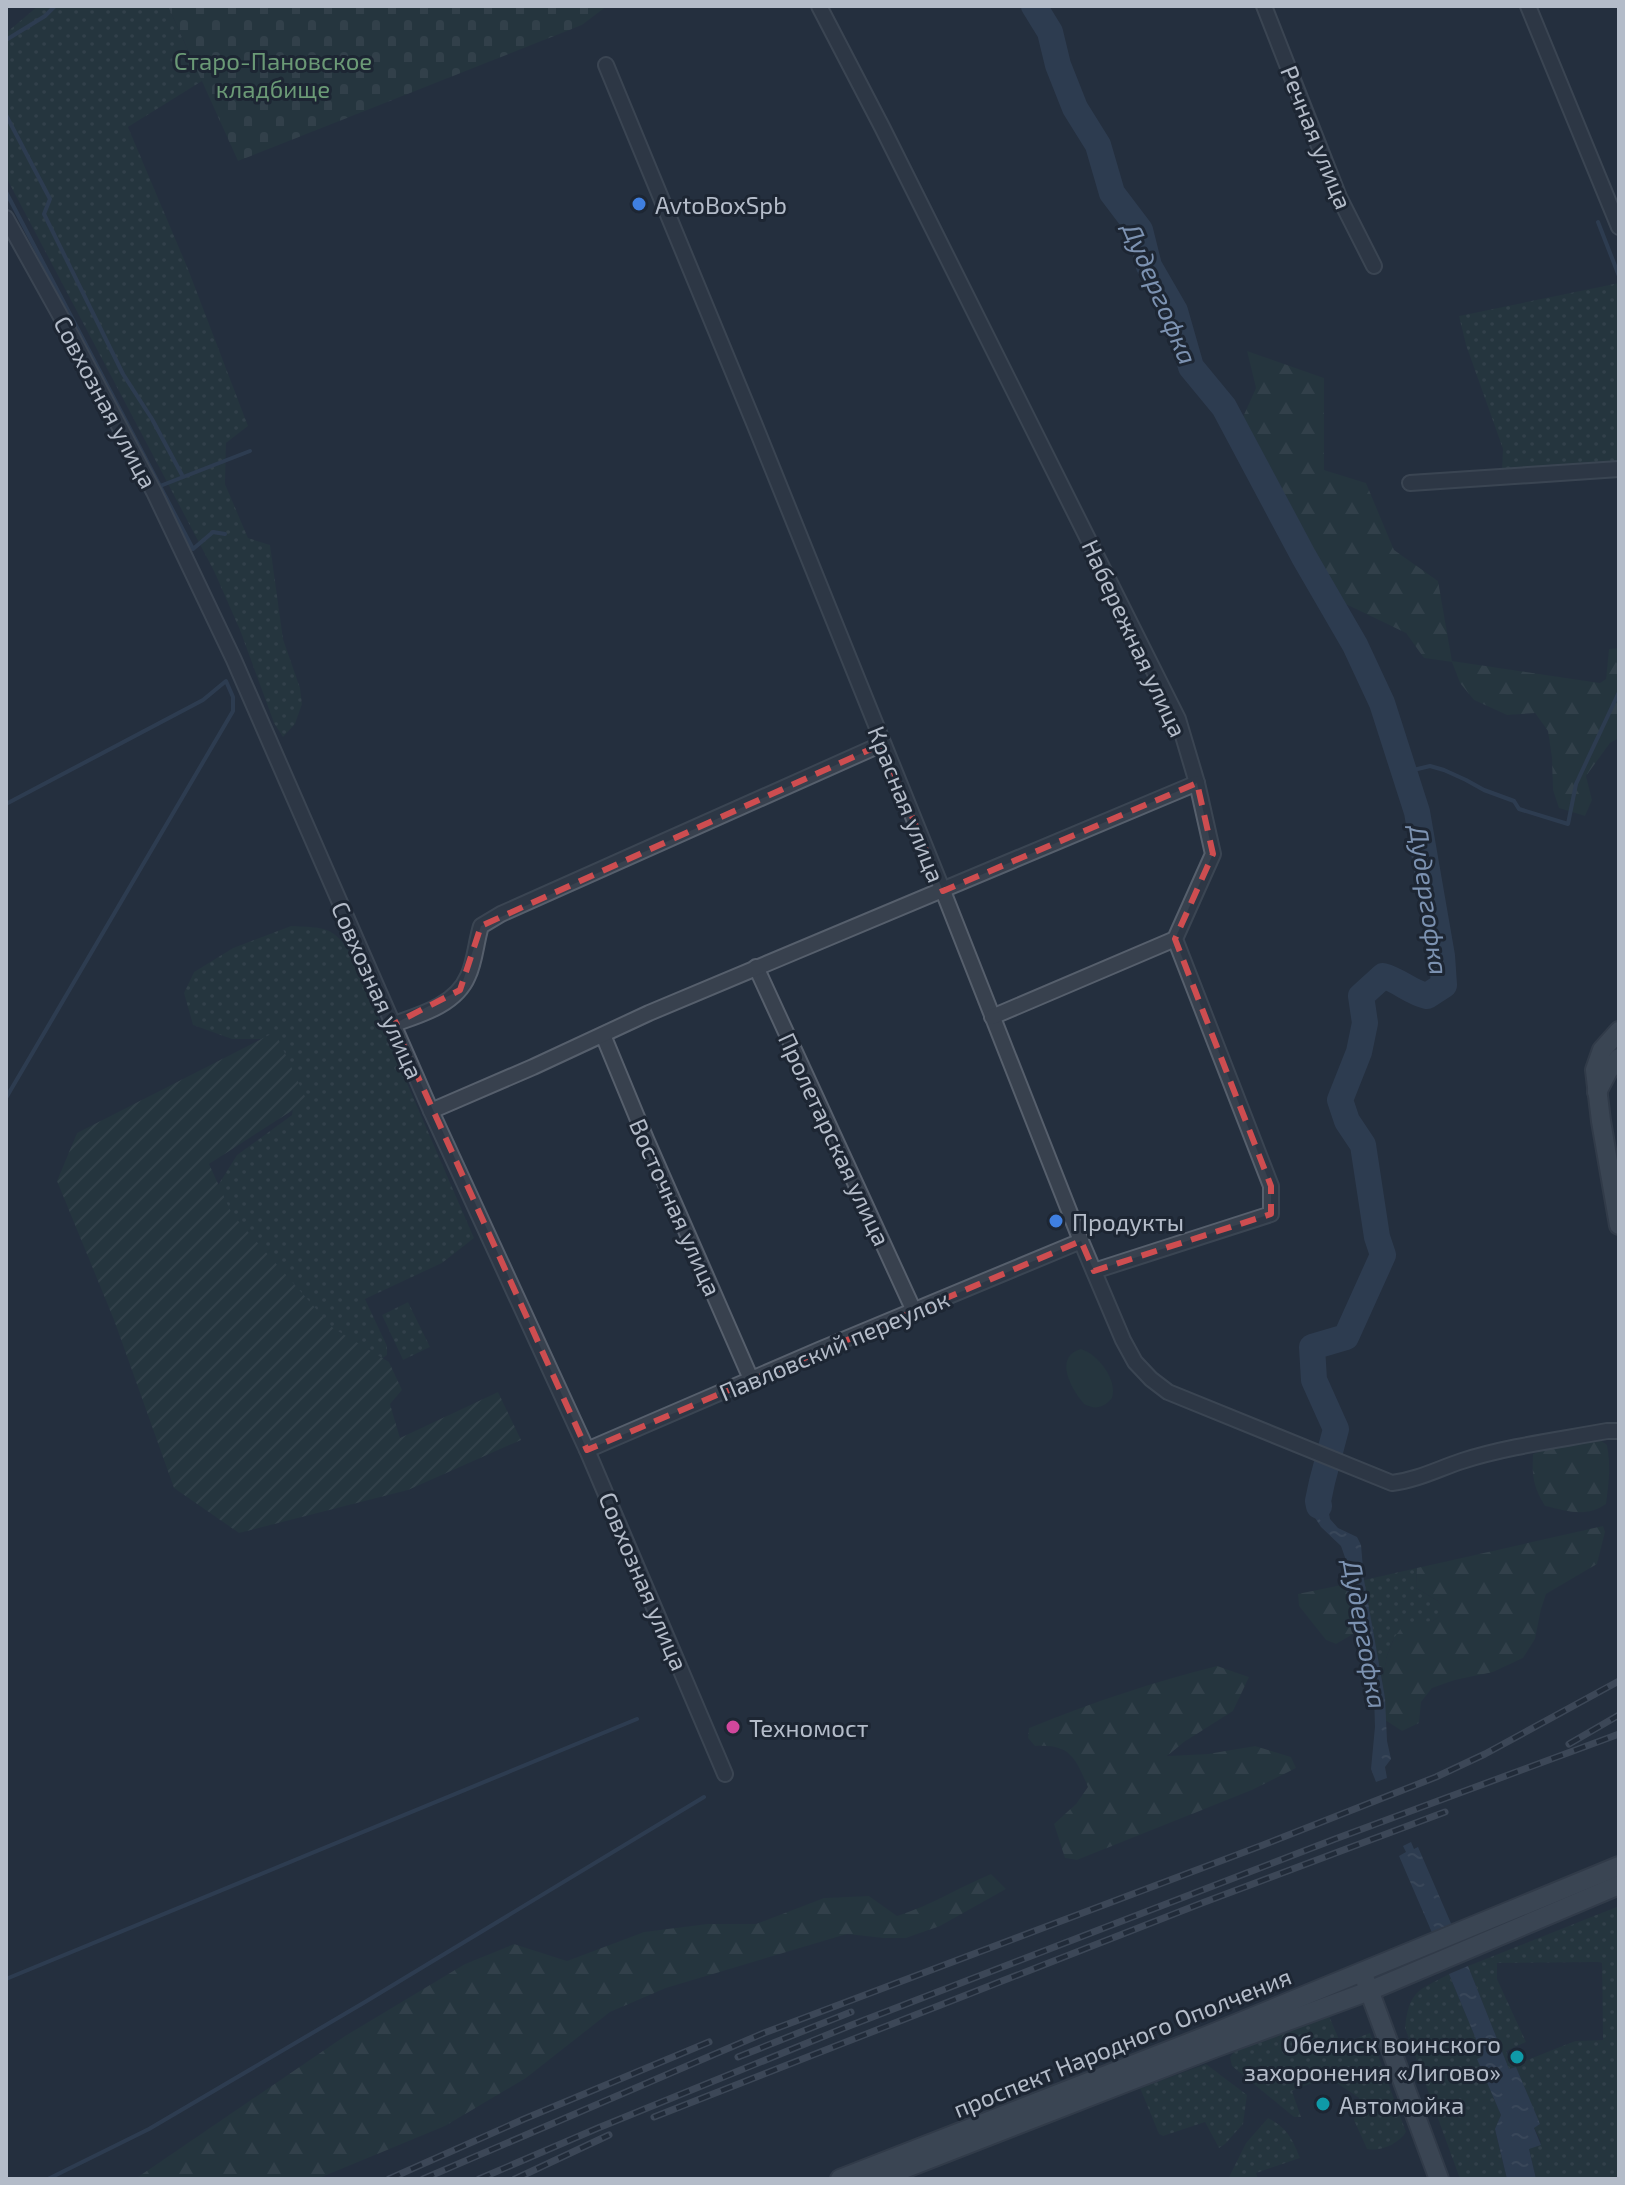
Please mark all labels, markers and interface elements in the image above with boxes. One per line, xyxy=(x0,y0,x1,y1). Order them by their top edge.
park label: Старо-Пановское кладбище xyxy=(174,46,372,103)
street label: Речная улица xyxy=(1274,61,1359,213)
place label: AvtoBoxSpb xyxy=(655,190,787,219)
marker: AvtoBoxSpb xyxy=(630,195,648,213)
water label: Дудергофка xyxy=(1116,216,1205,368)
street label: Совхозная улица xyxy=(47,311,164,494)
street label: Набережная улица xyxy=(1076,535,1193,742)
street label: Красная улица xyxy=(862,722,952,887)
water label: Дудергофка xyxy=(1404,821,1456,977)
street label: Совхозная улица xyxy=(325,897,430,1084)
street label: Пролетарская улица xyxy=(772,1028,897,1251)
street label: Восточная улица xyxy=(623,1114,728,1301)
place label: Продукты xyxy=(1072,1207,1184,1237)
marker: Продукты xyxy=(1047,1212,1065,1230)
street label: Павловский переулок xyxy=(715,1283,954,1408)
street label: Совхозная улица xyxy=(592,1487,695,1675)
water label: Дудергофка xyxy=(1337,1555,1394,1711)
place label: Техномост xyxy=(749,1713,869,1742)
marker: Техномост xyxy=(724,1718,742,1736)
street label: проспект Народного Ополчения xyxy=(949,1961,1295,2123)
place label: Обелиск воинского захоронения «Лигово» xyxy=(1244,2029,1501,2086)
marker: Обелиск воинского захоронения «Лигово» xyxy=(1508,2048,1526,2066)
place label: Автомойка xyxy=(1339,2090,1464,2119)
marker: Автомойка xyxy=(1314,2095,1332,2113)

